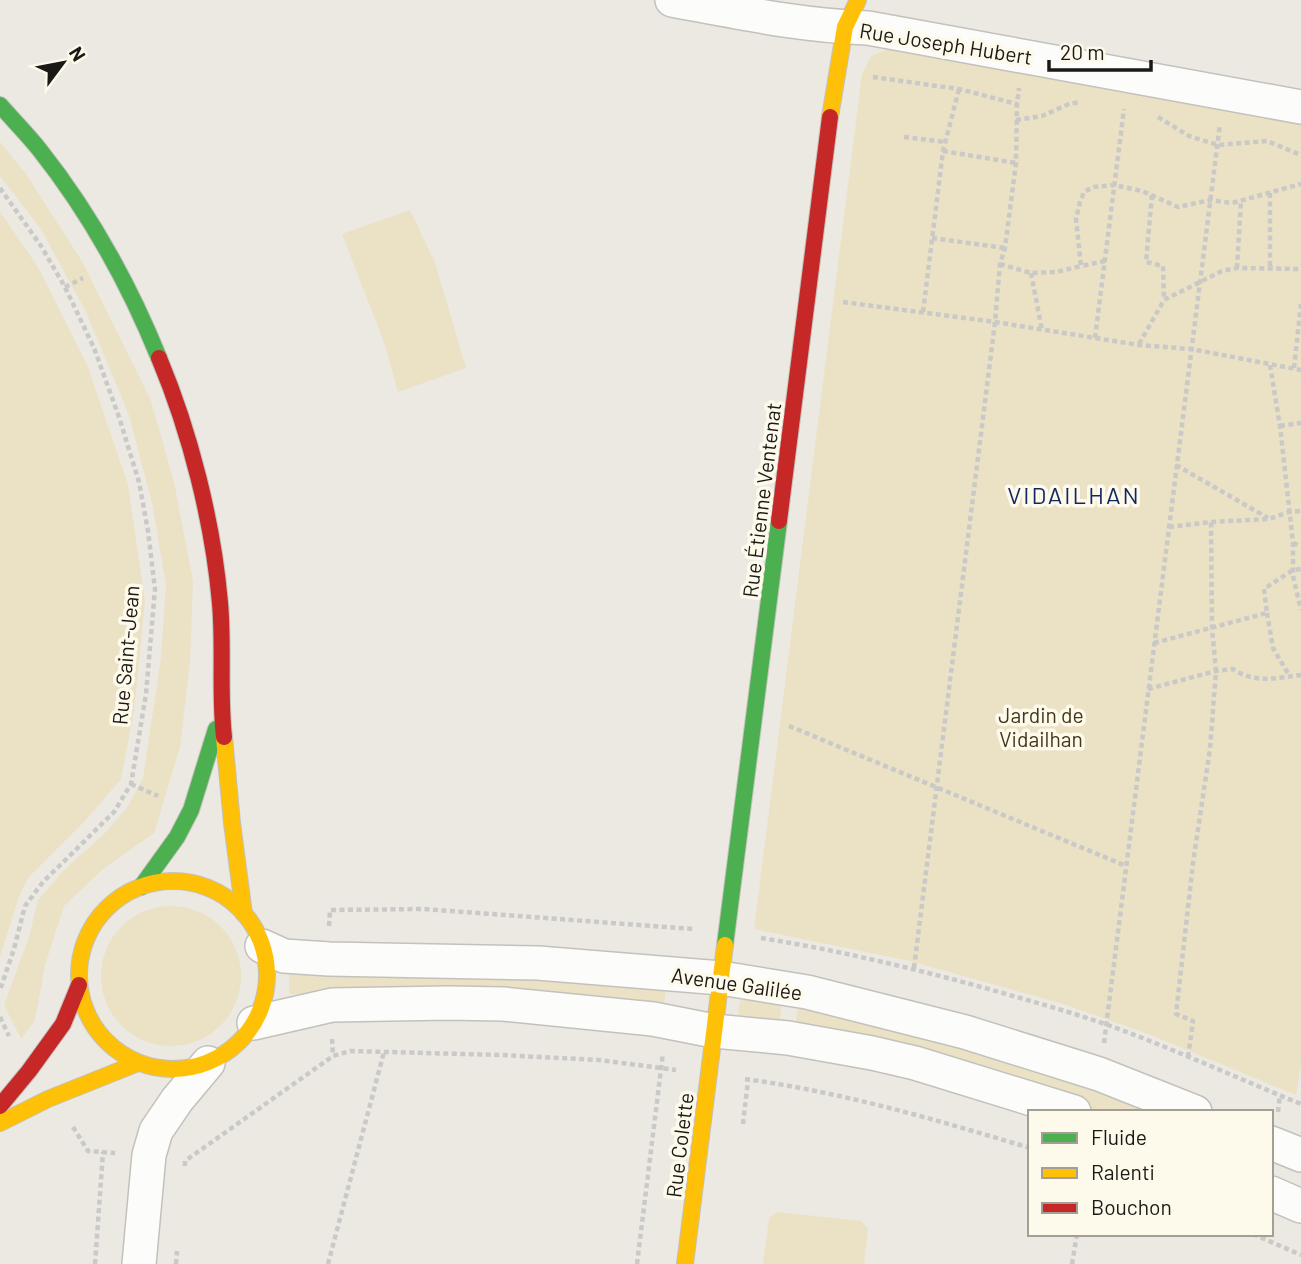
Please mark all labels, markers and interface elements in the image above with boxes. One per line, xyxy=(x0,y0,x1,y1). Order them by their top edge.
street label: Rue Joseph Hubert xyxy=(858,17,1034,69)
north arrow xyxy=(28,28,98,98)
scale bar xyxy=(1049,28,1150,72)
text: 20 m xyxy=(1060,39,1105,64)
text: N xyxy=(65,42,91,65)
street label: Rue Étienne Ventenat xyxy=(737,401,785,599)
district label: VIDAILHAN xyxy=(1007,480,1141,509)
street label: Rue Saint-Jean xyxy=(106,584,144,726)
park label: Jardin de Vidailhan xyxy=(998,702,1084,751)
street label: Avenue Galilée xyxy=(670,961,804,1005)
street label: Rue Colette xyxy=(660,1091,698,1199)
legend xyxy=(1028,1110,1273,1236)
text: Fluide xyxy=(1091,1124,1147,1149)
text: Ralenti xyxy=(1091,1159,1155,1184)
text: Bouchon xyxy=(1091,1194,1172,1219)

